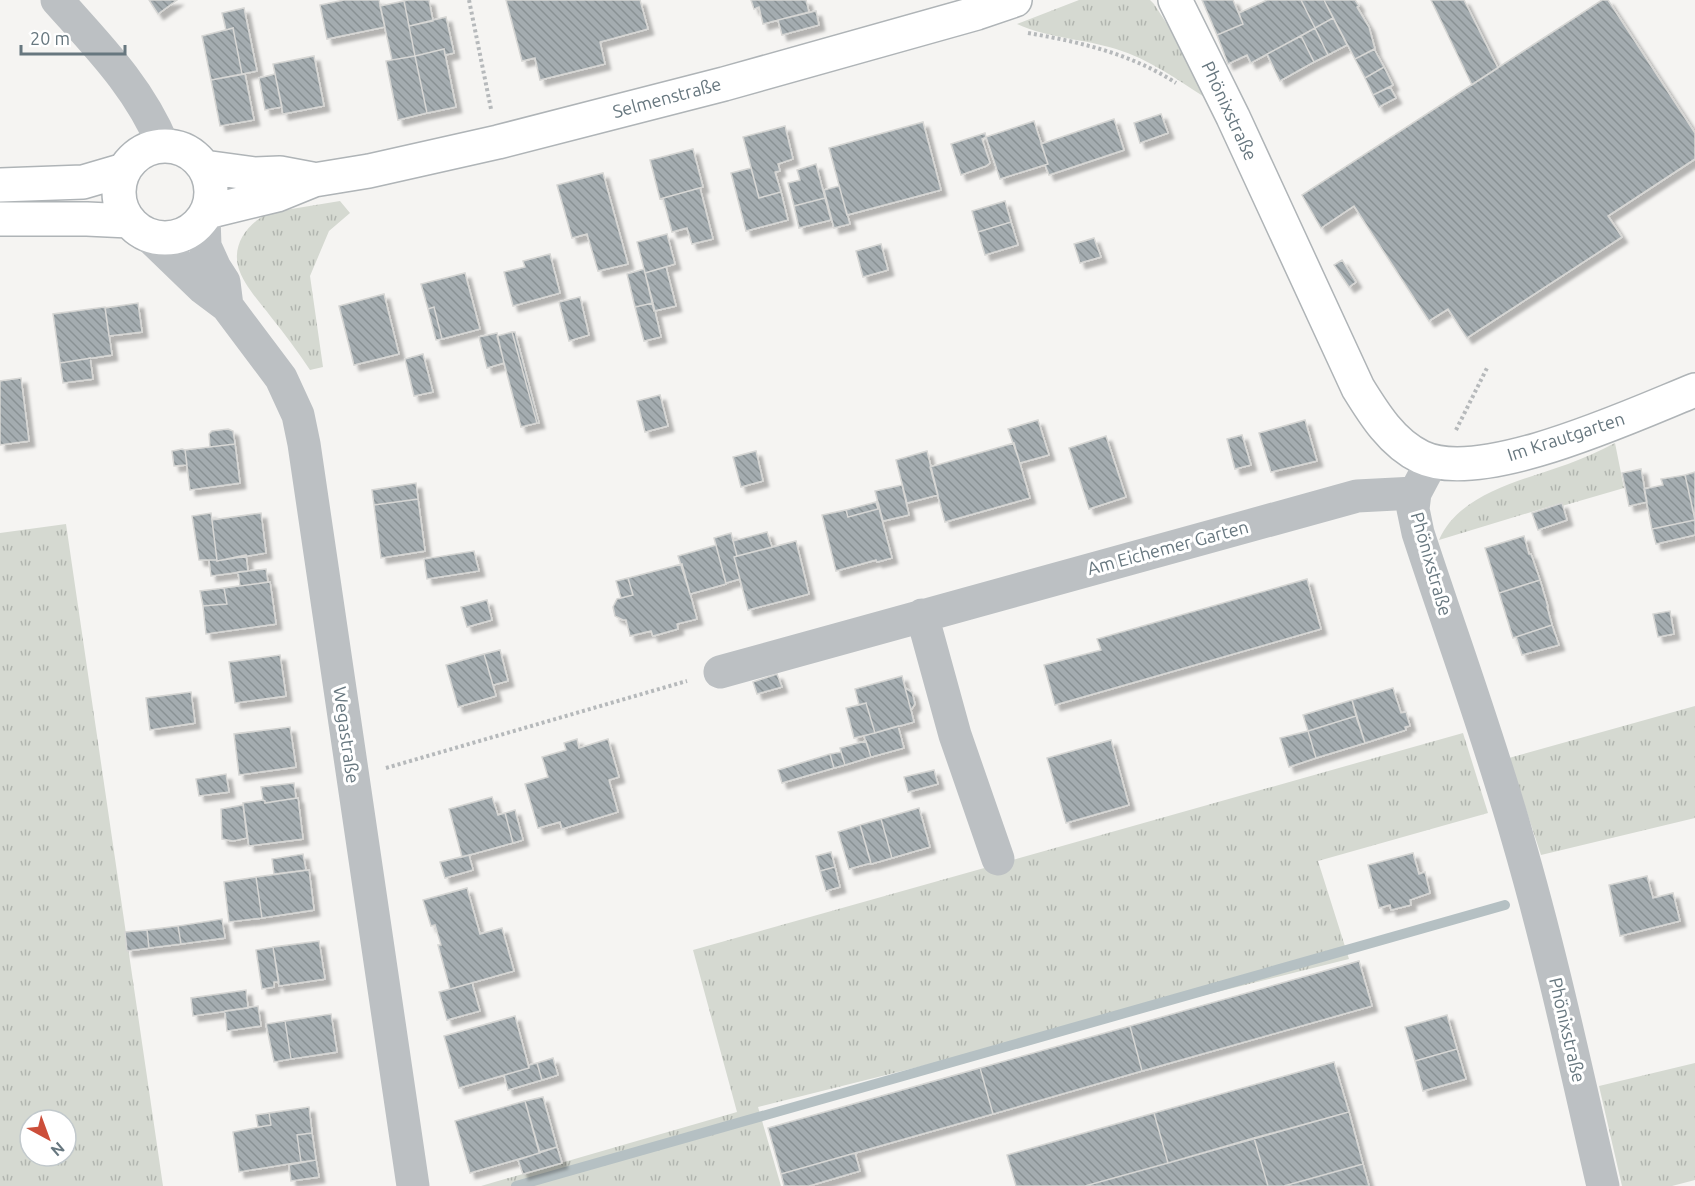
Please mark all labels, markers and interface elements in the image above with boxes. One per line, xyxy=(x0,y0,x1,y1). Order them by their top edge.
scale bar xyxy=(21,18,124,56)
text: 20 m xyxy=(30,28,70,48)
street label: Phönixstraße xyxy=(1198,58,1262,163)
street label: Selmenstraße xyxy=(610,73,723,121)
street label: Im Krautgarten xyxy=(1504,408,1627,464)
street label: Phönixstraße xyxy=(1408,510,1456,618)
street label: Am Eichemer Garten xyxy=(1085,516,1251,578)
street label: Wegastraße xyxy=(330,685,364,785)
street label: Phönixstraße xyxy=(1546,975,1590,1084)
north arrow xyxy=(18,1108,78,1168)
text: N xyxy=(47,1139,68,1160)

